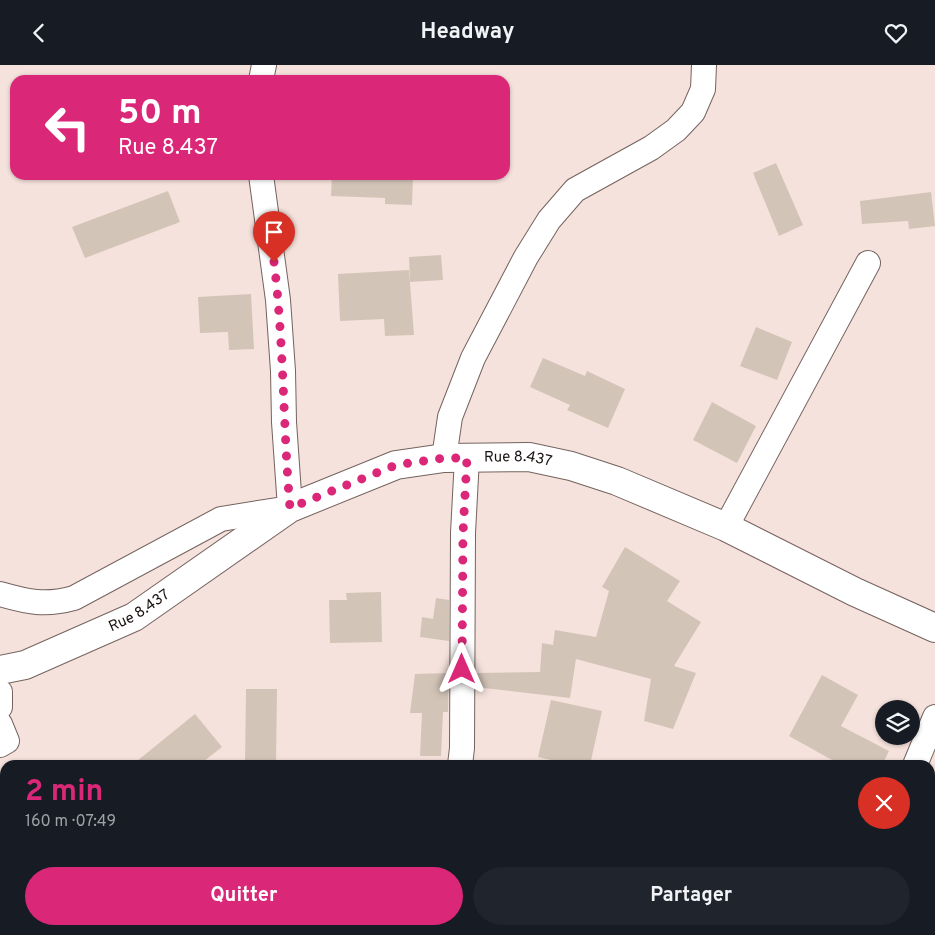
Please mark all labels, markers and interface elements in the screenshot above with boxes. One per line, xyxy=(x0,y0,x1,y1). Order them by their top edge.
icon: back xyxy=(25,19,53,47)
text: Headway xyxy=(421,19,514,46)
icon: heart xyxy=(882,19,910,47)
text: 50 m xyxy=(118,92,202,136)
icon: left xyxy=(35,95,100,160)
text: Rue 8.437 xyxy=(118,135,218,162)
pin xyxy=(253,211,295,262)
icon: arrive xyxy=(260,218,288,246)
street label: Rue 8.437 xyxy=(484,447,554,471)
street label: Rue 8.437 xyxy=(106,585,174,636)
position arrow xyxy=(435,642,487,694)
map controls xyxy=(875,700,920,745)
button: layers xyxy=(875,700,920,745)
text: 2 min xyxy=(25,774,103,811)
button: close xyxy=(858,777,910,829)
text: 160 m · 07:49 xyxy=(25,812,116,832)
button: Quitter xyxy=(25,867,463,925)
button: Partager xyxy=(473,867,910,925)

